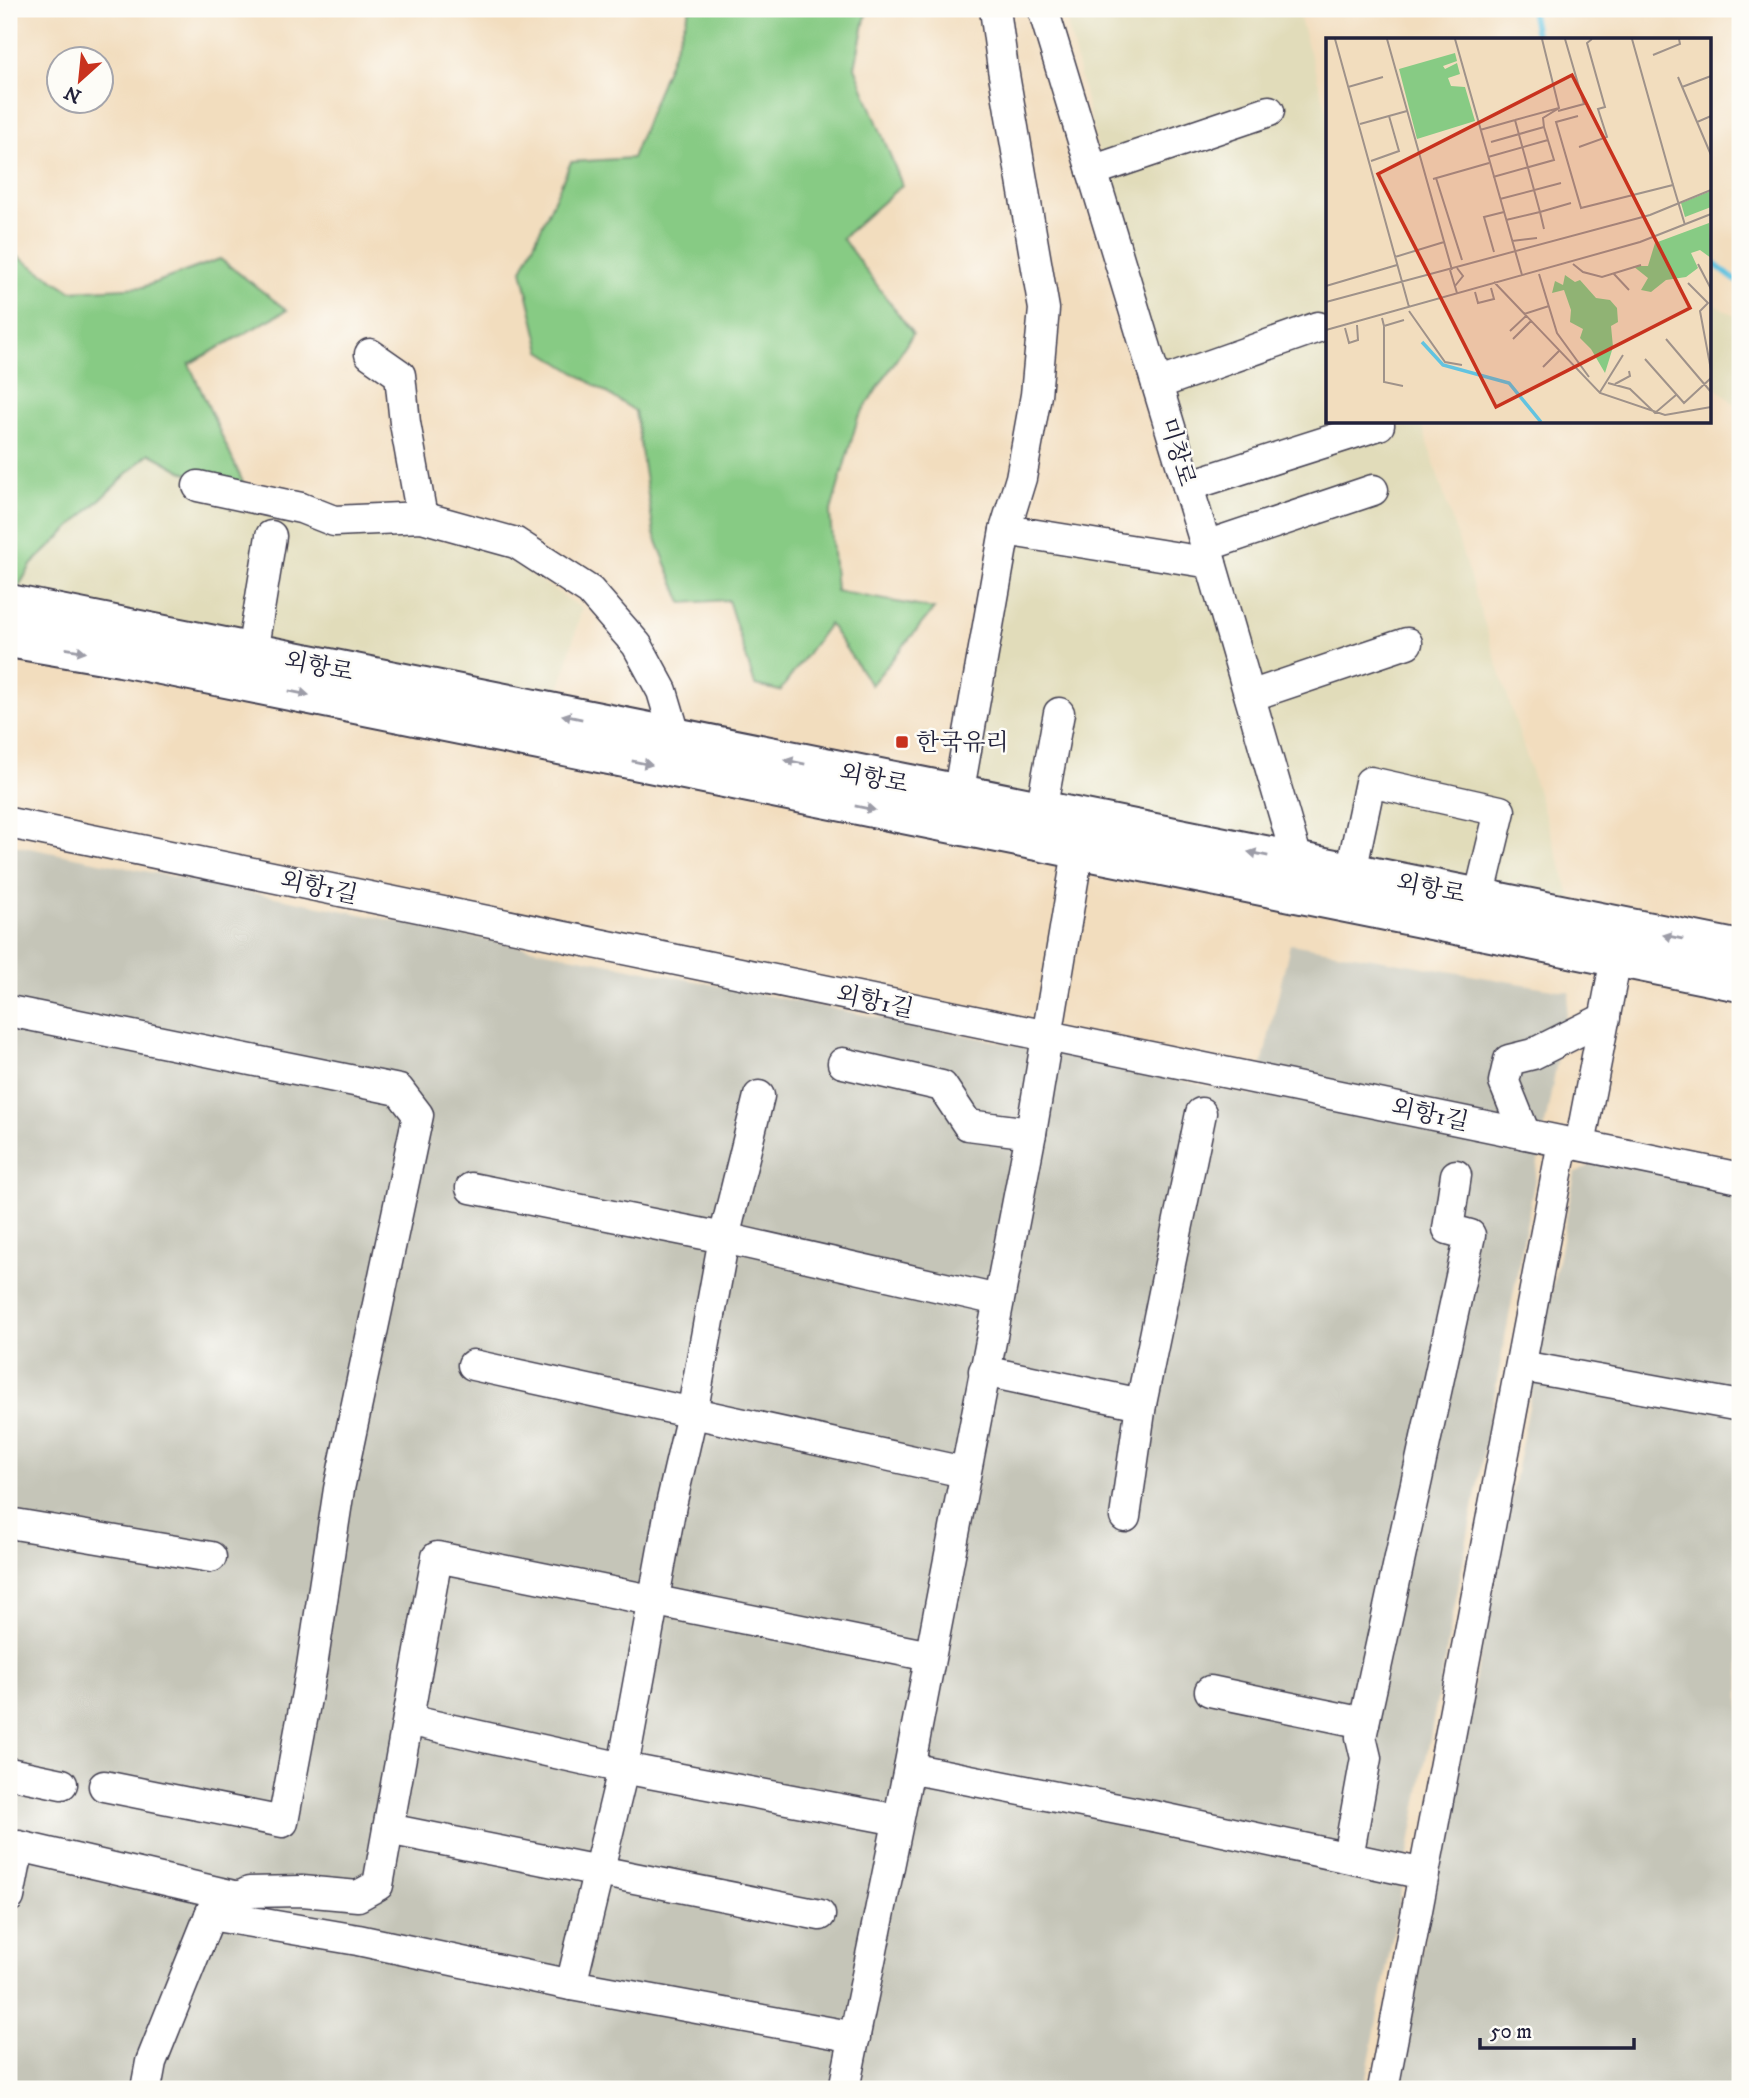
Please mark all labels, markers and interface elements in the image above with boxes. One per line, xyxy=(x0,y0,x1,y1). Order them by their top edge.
inset map xyxy=(1326,38,1710,424)
north arrow xyxy=(46,46,116,116)
text: N xyxy=(60,80,85,108)
street label: 미창로 xyxy=(1153,415,1202,490)
one-way arrow xyxy=(65,645,87,656)
street label: 외항로 xyxy=(282,646,356,688)
one-way arrow xyxy=(288,688,310,699)
one-way arrow xyxy=(561,711,583,722)
place label: 한국유리 xyxy=(916,728,1009,758)
marker: 한국유리 xyxy=(894,734,910,750)
one-way arrow xyxy=(631,757,653,768)
one-way arrow xyxy=(784,757,806,768)
street label: 외항로 xyxy=(837,758,911,800)
one-way arrow xyxy=(854,802,876,813)
one-way arrow xyxy=(1247,848,1269,859)
street label: 외항1길 xyxy=(277,865,360,911)
street label: 외항로 xyxy=(1394,868,1468,910)
one-way arrow xyxy=(1662,931,1684,942)
street label: 외항1길 xyxy=(833,979,916,1025)
street label: 외항1길 xyxy=(1388,1092,1471,1138)
scale bar xyxy=(1480,2007,1634,2051)
text: 50 m xyxy=(1490,2019,1532,2045)

